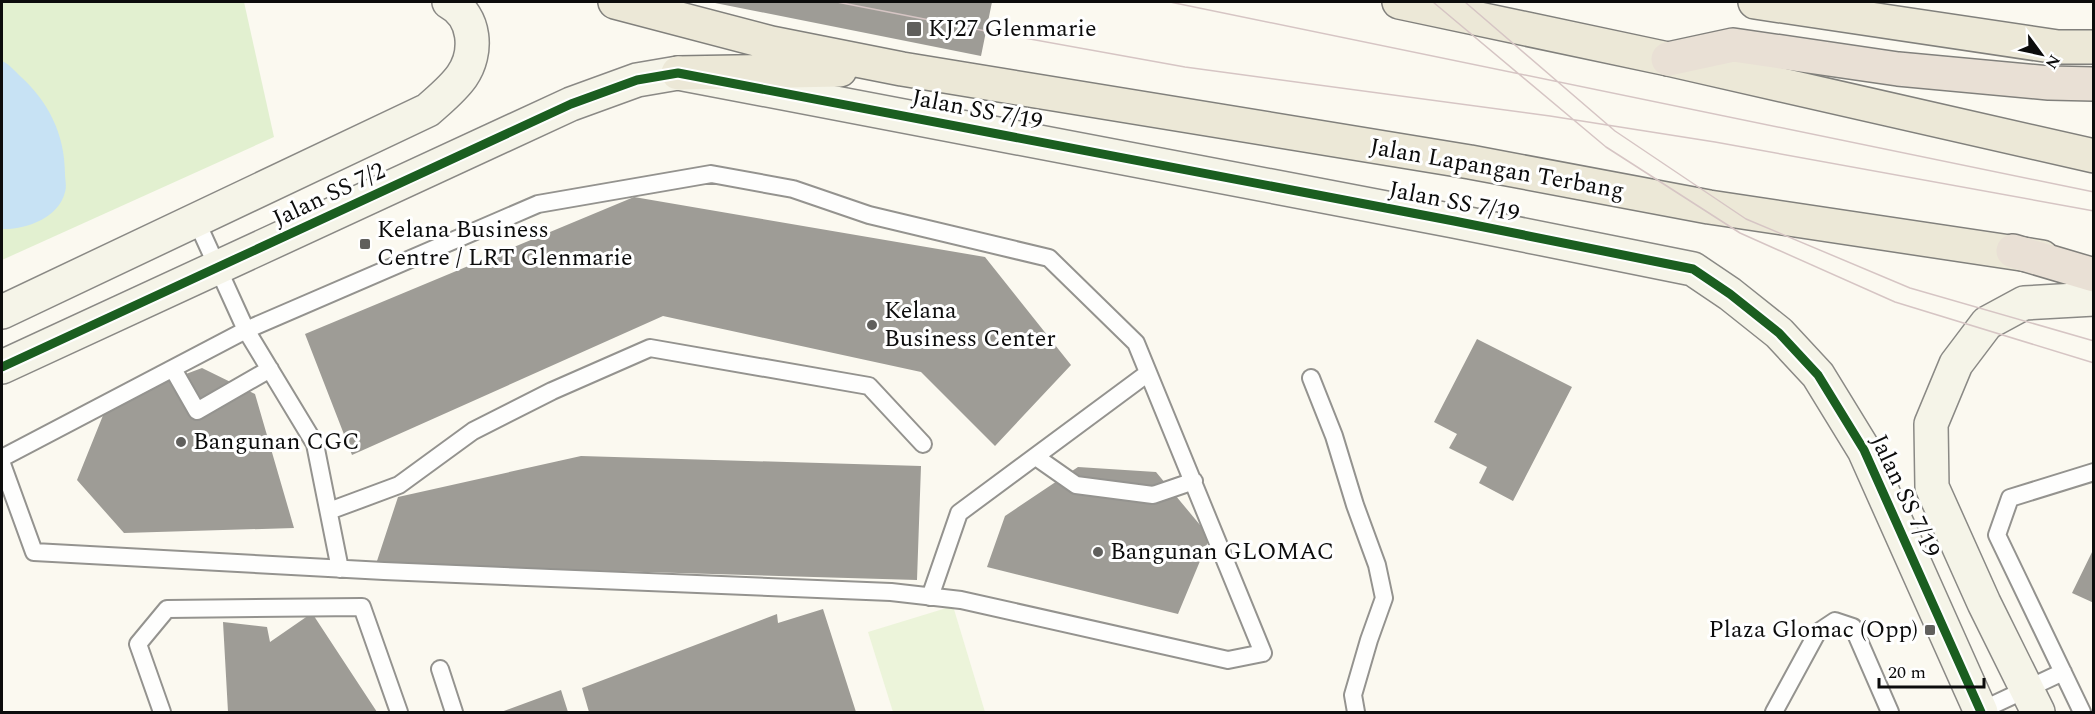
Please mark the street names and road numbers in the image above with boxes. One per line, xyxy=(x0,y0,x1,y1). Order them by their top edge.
street label: Jalan SS 7/19 xyxy=(909,80,1045,140)
street label: Jalan Lapangan Terbang xyxy=(1367,129,1627,209)
street label: Jalan SS 7/2 xyxy=(267,153,391,237)
street label: Jalan SS 7/19 xyxy=(1386,172,1522,232)
street label: Jalan SS 7/19 xyxy=(1861,428,1949,564)

